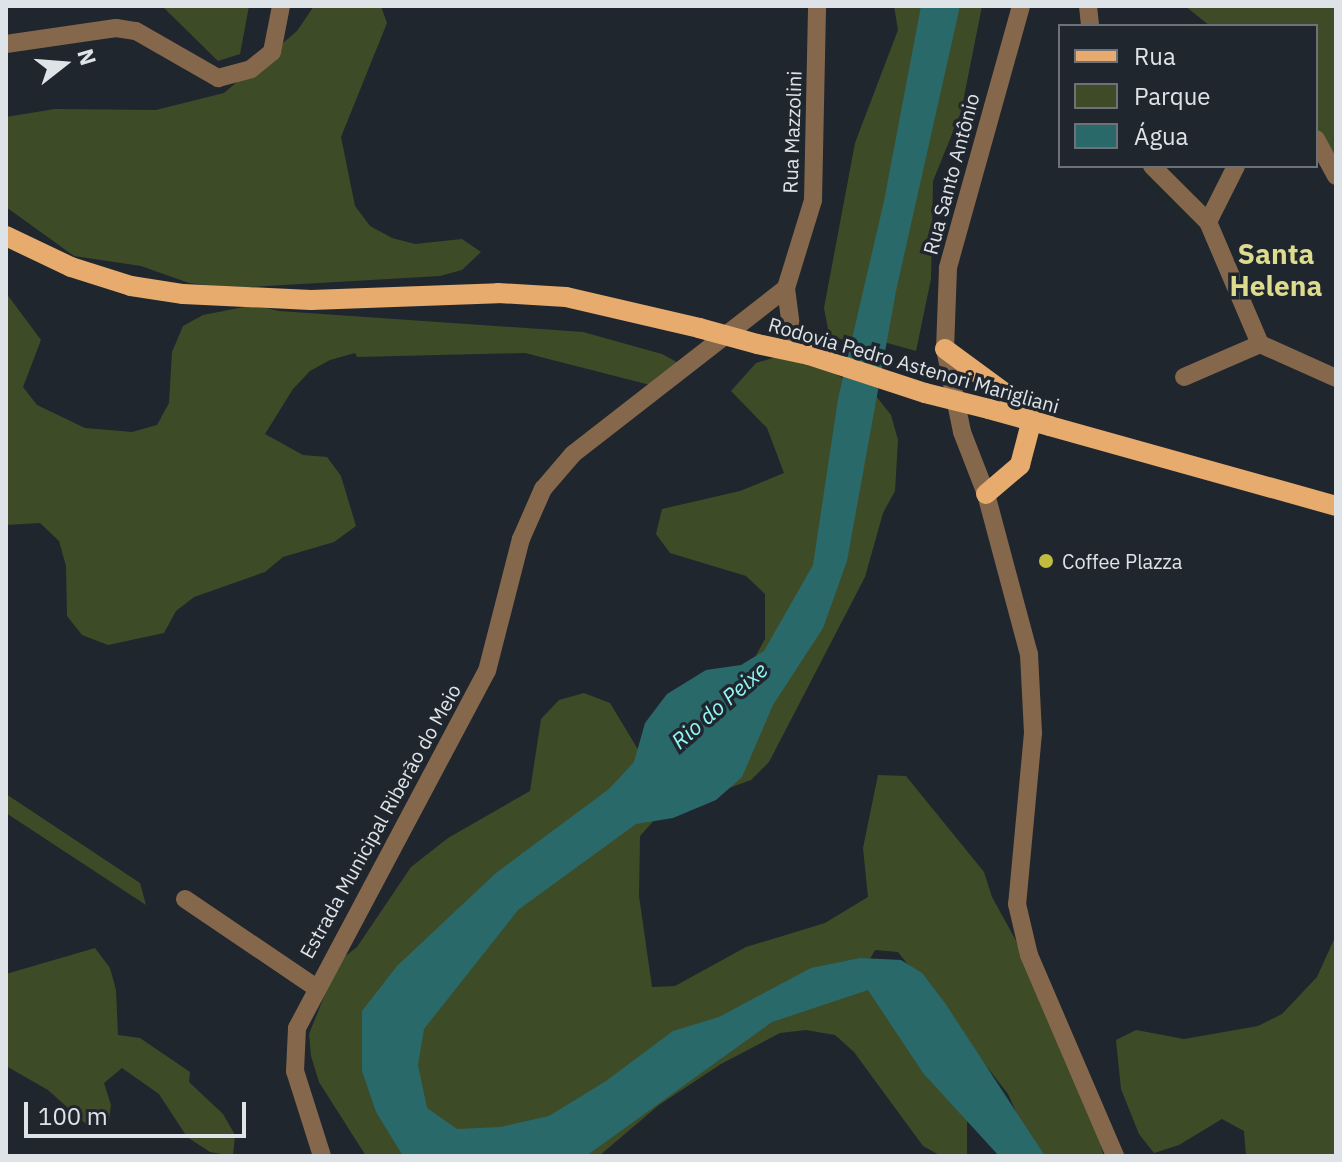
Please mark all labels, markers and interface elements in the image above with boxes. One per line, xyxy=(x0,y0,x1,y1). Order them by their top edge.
north arrow xyxy=(24,24,104,104)
legend xyxy=(1058,24,1318,168)
text: Rua xyxy=(1134,40,1176,72)
text: N xyxy=(71,45,104,69)
street label: Rua Mazzolini xyxy=(778,70,806,194)
text: Parque xyxy=(1134,80,1211,112)
street label: Rua Santo Antônio xyxy=(918,91,984,257)
text: Água xyxy=(1134,120,1188,152)
district label: Santa Helena xyxy=(1230,237,1322,303)
street label: Rodovia Pedro Astenori Marigliani xyxy=(766,312,1062,418)
place label: Coffee Plazza xyxy=(1062,549,1183,573)
marker: Coffee Plazza xyxy=(1037,552,1055,570)
water label: Rio do Peixe xyxy=(666,656,772,754)
street label: Estrada Municipal Riberão do Meio xyxy=(294,680,466,962)
scale bar xyxy=(28,1086,250,1136)
text: 100 m xyxy=(38,1100,108,1132)

